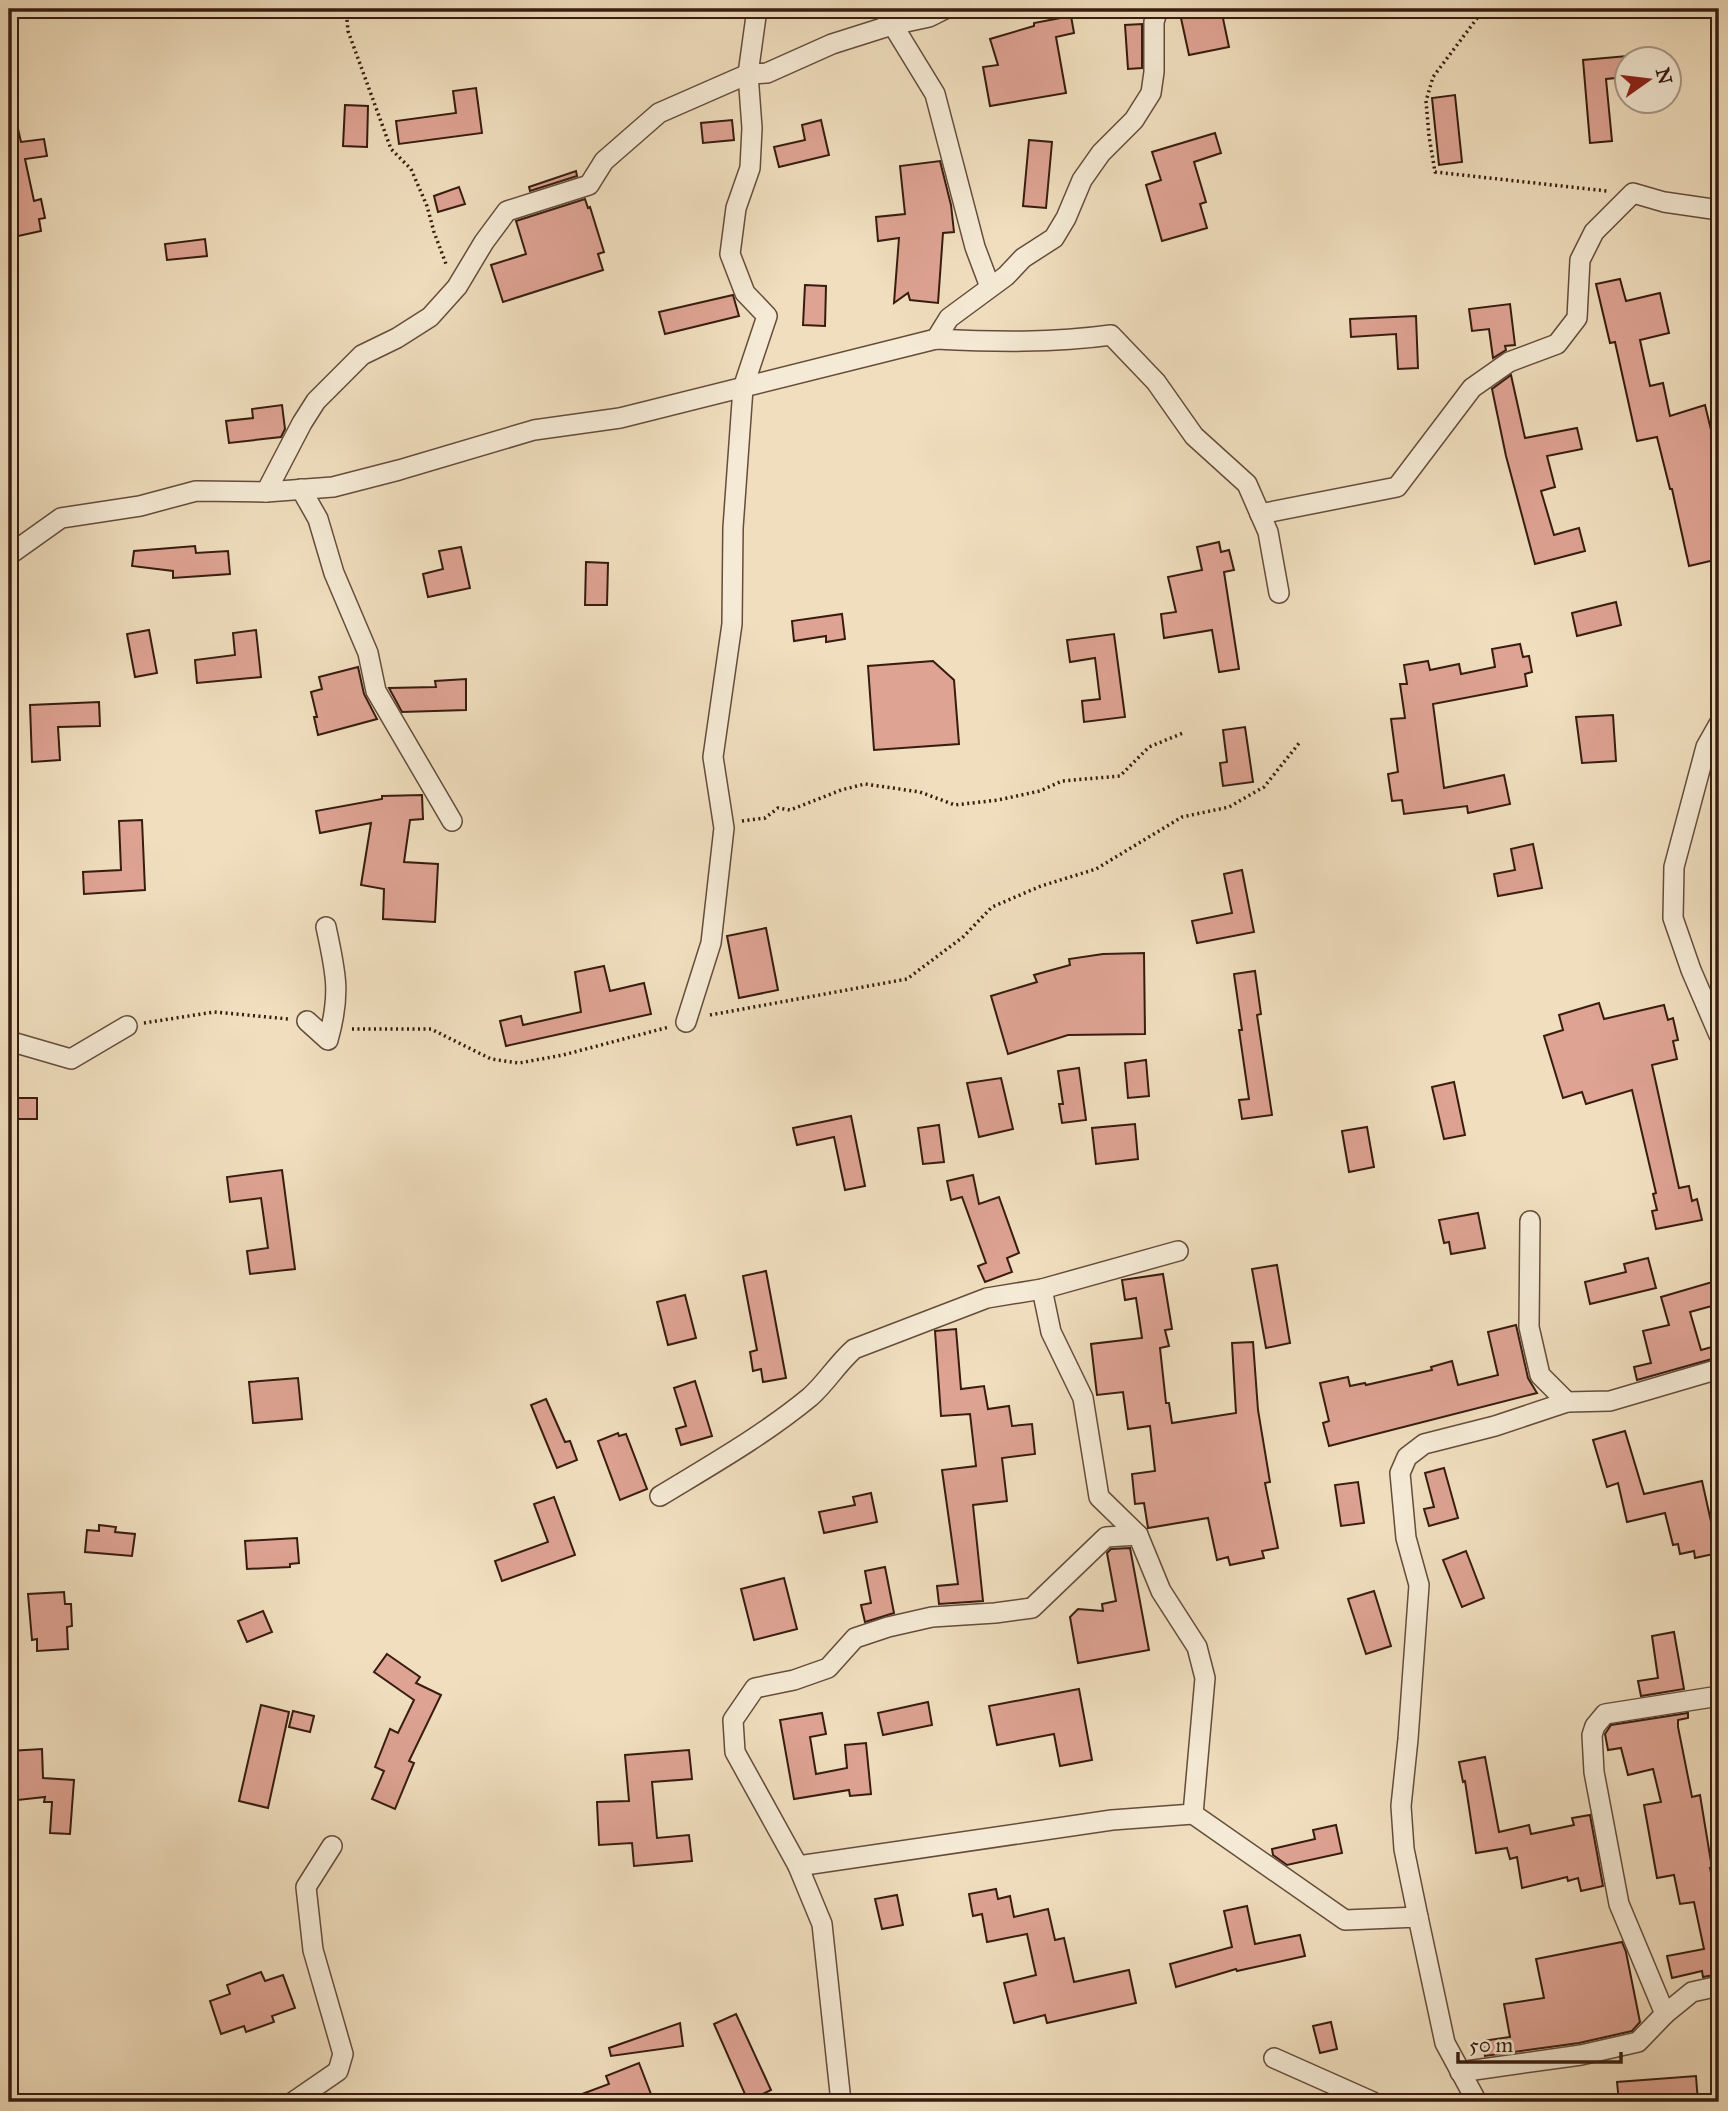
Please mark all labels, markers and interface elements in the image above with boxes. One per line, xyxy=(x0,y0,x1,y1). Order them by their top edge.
north arrow xyxy=(1612,46,1682,116)
text: N xyxy=(1651,65,1677,87)
scale bar xyxy=(1458,2020,1621,2064)
text: 50 m xyxy=(1469,2032,1514,2058)

